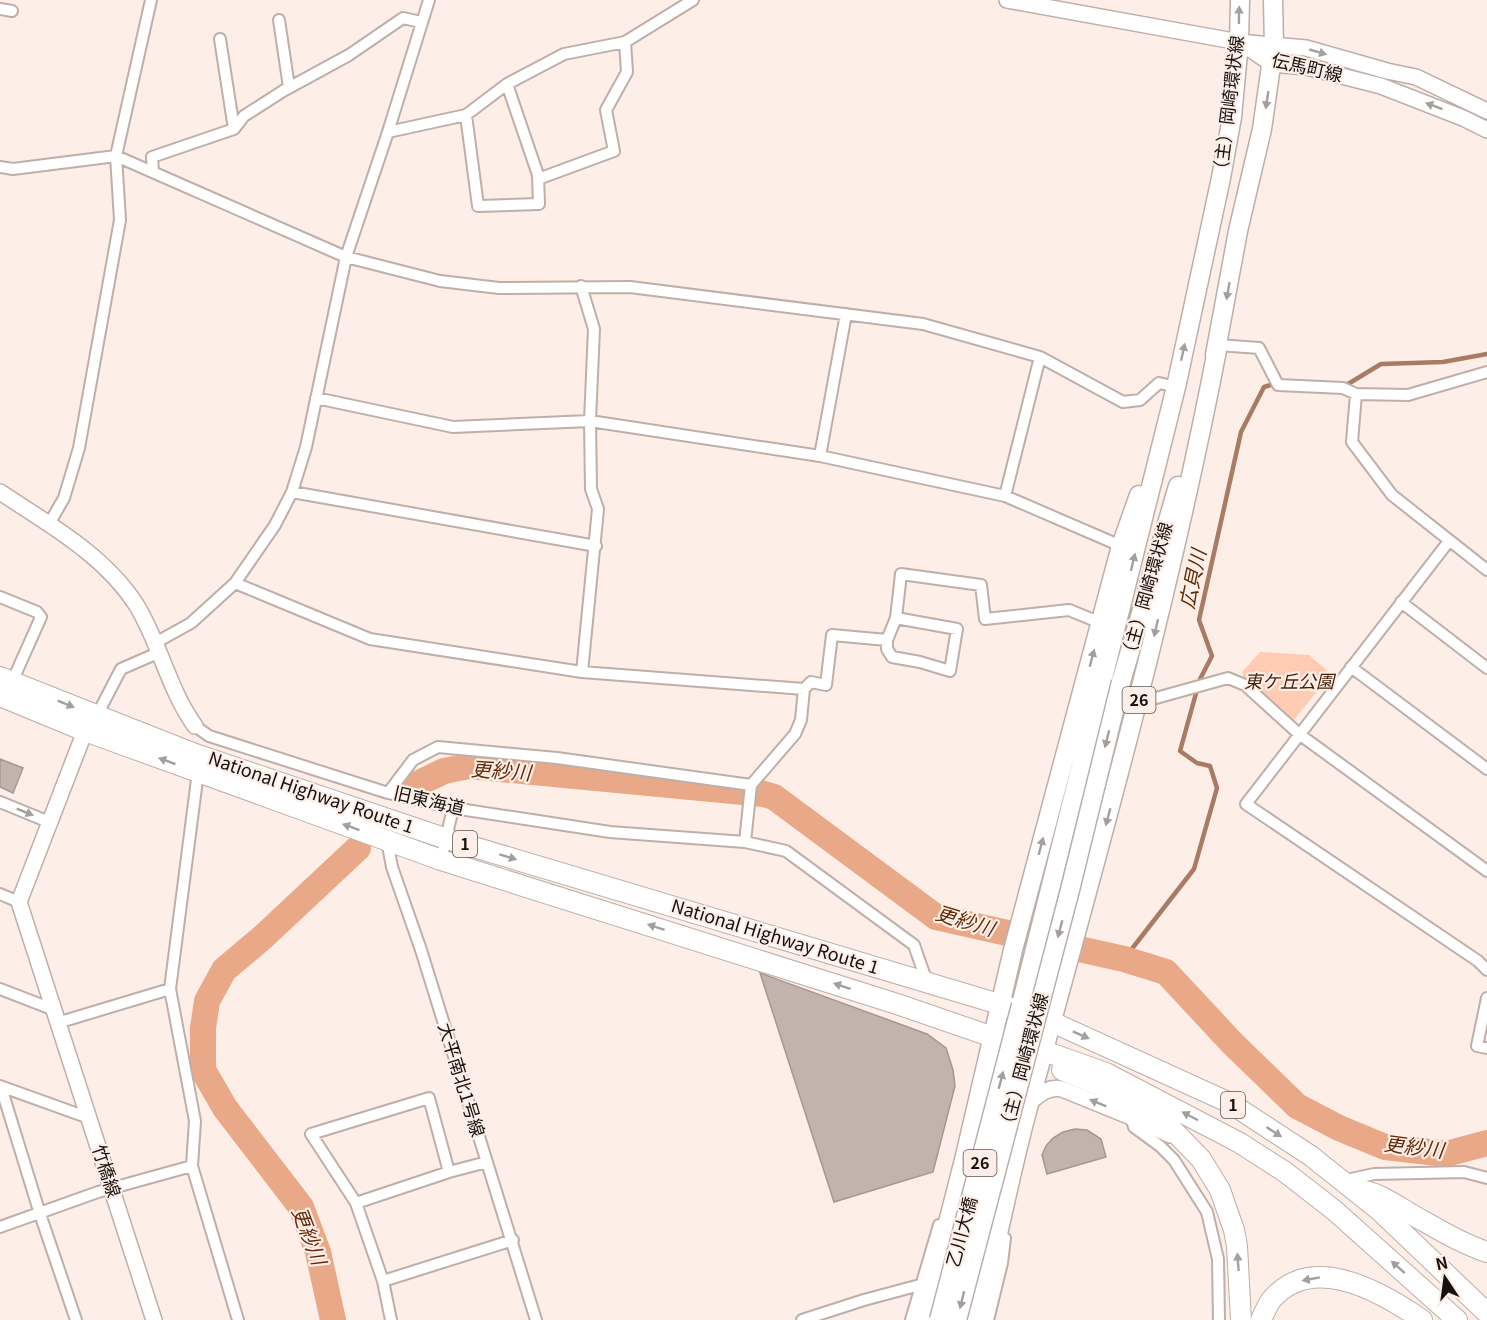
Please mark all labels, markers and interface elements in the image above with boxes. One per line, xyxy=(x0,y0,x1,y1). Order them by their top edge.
one-way arrow xyxy=(1235,6,1244,25)
street label: （主）岡崎環状線 xyxy=(1205,34,1249,180)
street label: 伝馬町線 xyxy=(1269,45,1345,87)
one-way arrow xyxy=(1309,48,1327,57)
one-way arrow xyxy=(1262,91,1271,110)
one-way arrow xyxy=(1425,101,1443,111)
one-way arrow xyxy=(1223,282,1232,301)
one-way arrow xyxy=(1179,343,1189,361)
street label: （主）岡崎環状線 xyxy=(1113,519,1177,664)
water label: 広貝川 xyxy=(1171,544,1212,611)
one-way arrow xyxy=(1128,553,1138,571)
one-way arrow xyxy=(1151,618,1160,637)
one-way arrow xyxy=(1087,649,1097,667)
park label: 東ケ丘公園 xyxy=(1244,667,1337,693)
road number: 26 xyxy=(1122,687,1156,713)
one-way arrow xyxy=(58,699,76,709)
one-way arrow xyxy=(1101,730,1111,748)
street label: National Highway Route 1 xyxy=(205,744,418,839)
water label: 更紗川 xyxy=(470,753,534,786)
one-way arrow xyxy=(158,756,176,766)
street label: 旧東海道 xyxy=(391,778,467,820)
one-way arrow xyxy=(16,807,34,817)
one-way arrow xyxy=(1103,808,1112,826)
one-way arrow xyxy=(342,822,360,831)
road number: 1 xyxy=(453,831,477,857)
one-way arrow xyxy=(1037,837,1046,855)
one-way arrow xyxy=(499,853,517,862)
street label: National Highway Route 1 xyxy=(668,891,883,979)
water label: 更紗川 xyxy=(933,897,1000,943)
one-way arrow xyxy=(1055,920,1064,938)
one-way arrow xyxy=(647,922,665,932)
one-way arrow xyxy=(833,981,851,990)
street label: （主）岡崎環状線 xyxy=(991,990,1053,1135)
street label: 大平南北1号線 xyxy=(433,1019,493,1140)
one-way arrow xyxy=(1073,1031,1090,1040)
one-way arrow xyxy=(997,1071,1006,1089)
road number: 1 xyxy=(1221,1092,1245,1118)
one-way arrow xyxy=(1088,1098,1106,1108)
one-way arrow xyxy=(1181,1111,1198,1121)
one-way arrow xyxy=(1266,1126,1282,1137)
water label: 更紗川 xyxy=(1383,1127,1448,1164)
street label: 竹橋線 xyxy=(87,1141,129,1200)
road number: 26 xyxy=(964,1150,996,1176)
street label: 乙川大橋 xyxy=(938,1193,982,1270)
water label: 更紗川 xyxy=(286,1202,335,1271)
north arrow xyxy=(1415,1248,1475,1308)
text: N xyxy=(1433,1249,1450,1275)
one-way arrow xyxy=(1234,1252,1243,1271)
one-way arrow xyxy=(1390,1260,1405,1274)
one-way arrow xyxy=(1301,1275,1320,1284)
one-way arrow xyxy=(956,1291,966,1309)

